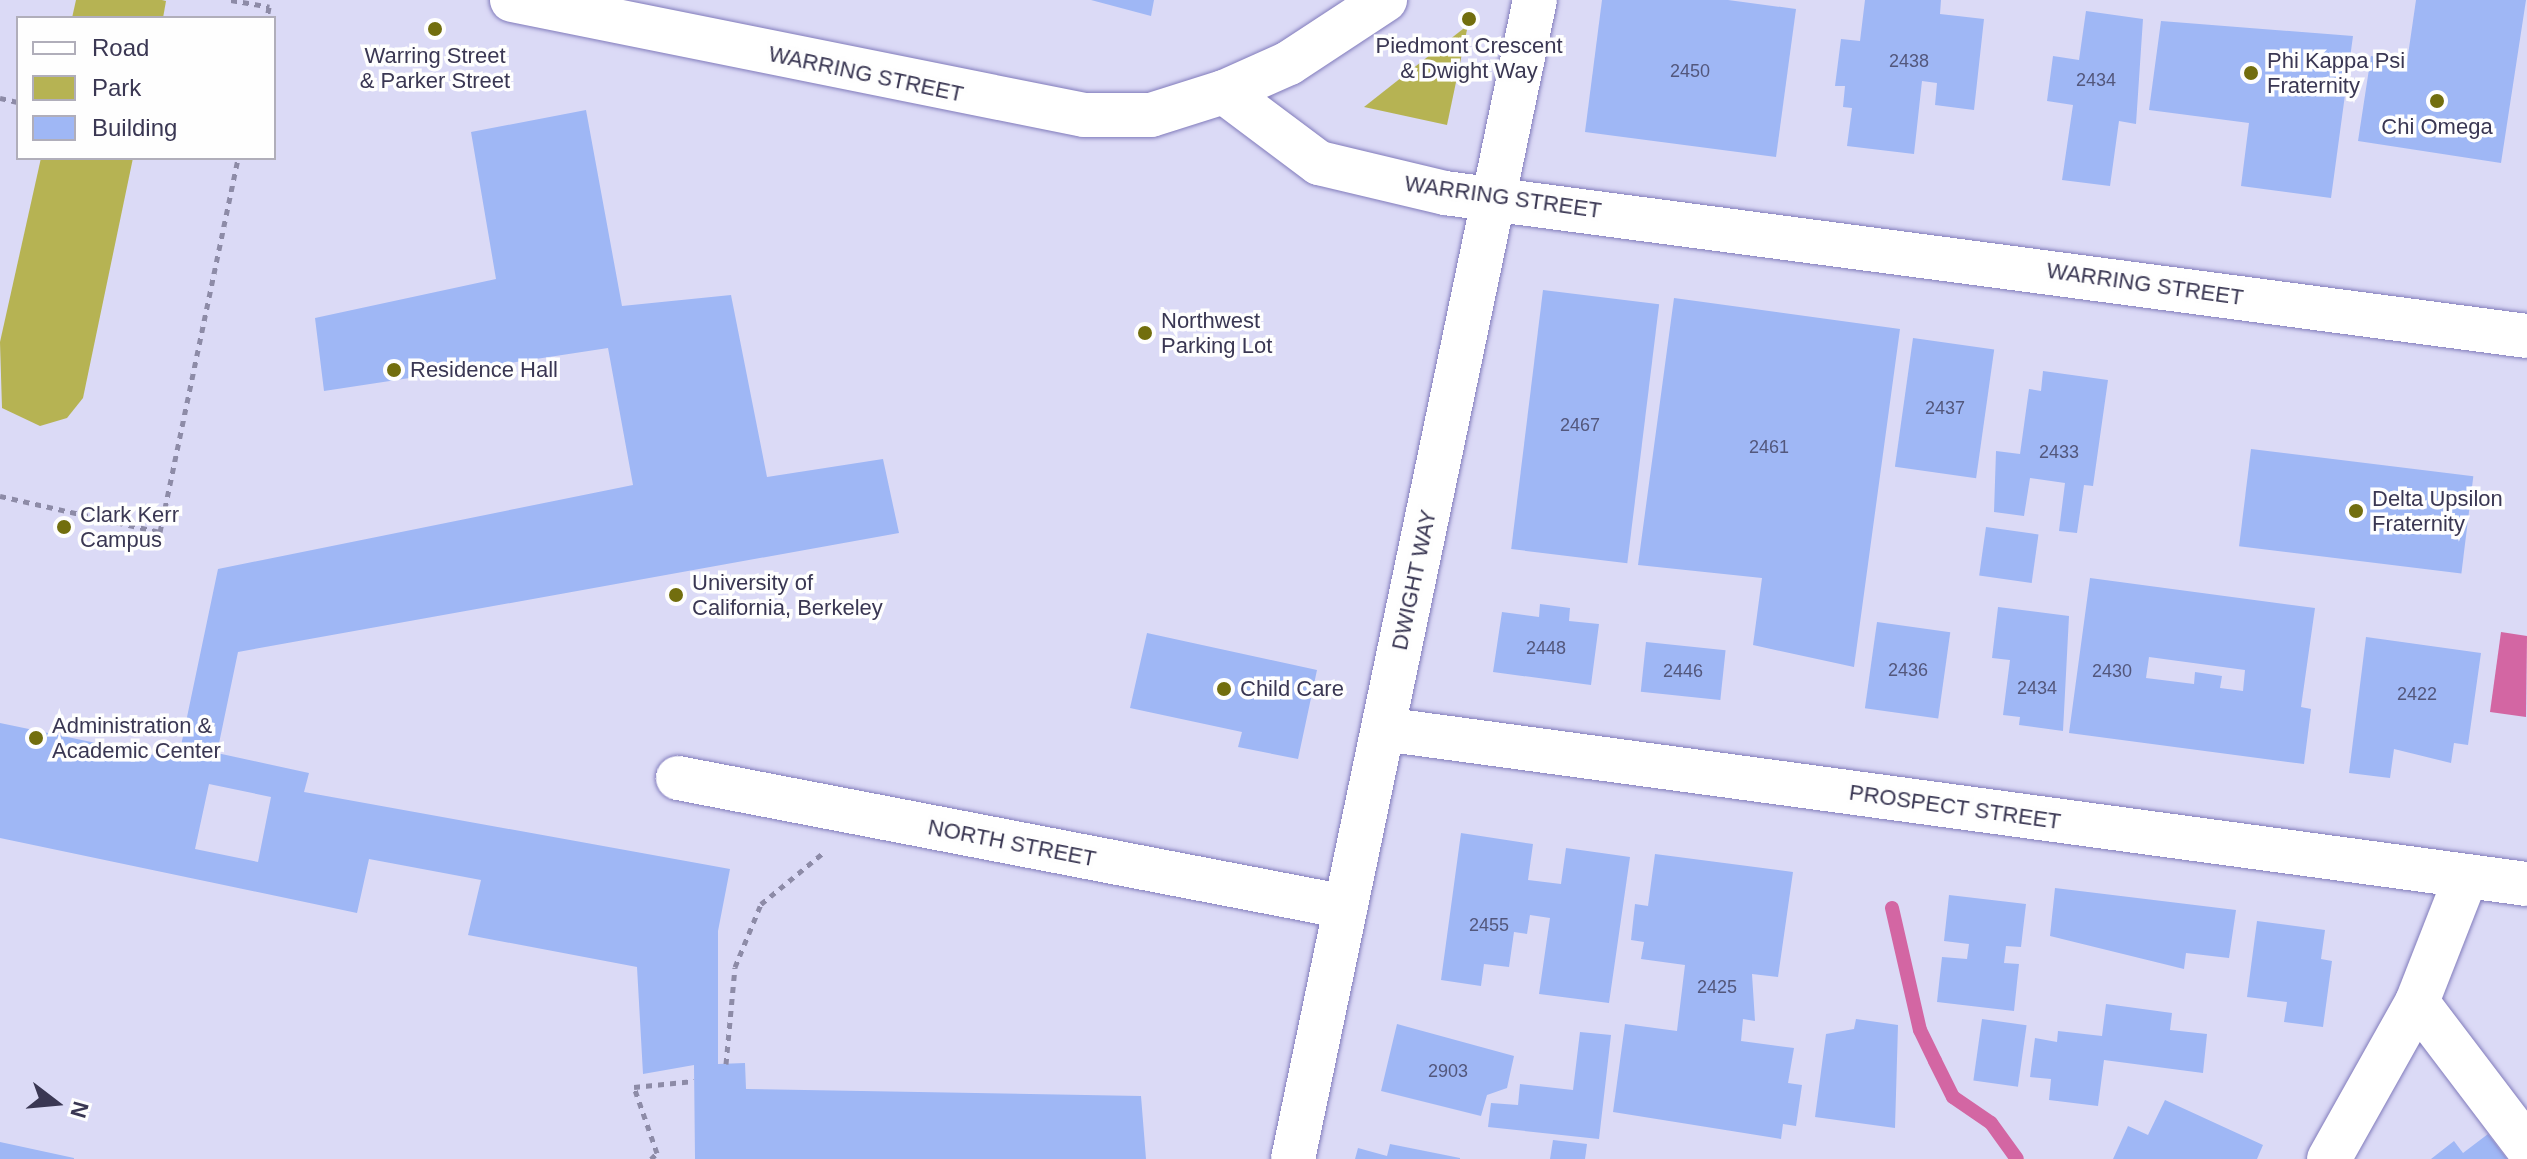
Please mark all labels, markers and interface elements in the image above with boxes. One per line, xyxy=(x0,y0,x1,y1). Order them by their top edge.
marker: Piedmont Crescent & Dwight Way xyxy=(1460,10,1478,28)
legend xyxy=(16,16,276,160)
marker: Warring Street & Parker Street xyxy=(426,20,444,38)
place label: Piedmont Crescent & Dwight Way xyxy=(1375,32,1563,84)
text: Road xyxy=(92,34,149,61)
street label: WARRING STREET xyxy=(766,40,966,108)
place label: Warring Street & Parker Street xyxy=(360,42,510,94)
place label: Phi Kappa Psi Fraternity xyxy=(2267,47,2405,98)
house number: 2438 xyxy=(1889,50,1929,72)
house number: 2450 xyxy=(1670,60,1710,82)
marker: Phi Kappa Psi Fraternity xyxy=(2242,64,2260,82)
house number: 2434 xyxy=(2076,69,2116,91)
text: Park xyxy=(92,74,141,101)
marker: Chi Omega xyxy=(2428,92,2446,110)
text: Building xyxy=(92,114,177,141)
place label: Chi Omega xyxy=(2381,114,2493,140)
street label: WARRING STREET xyxy=(1403,170,1603,224)
street label: WARRING STREET xyxy=(2045,257,2245,311)
place label: Northwest Parking Lot xyxy=(1161,307,1272,358)
marker: Northwest Parking Lot xyxy=(1136,324,1154,342)
place label: Residence Hall xyxy=(410,357,558,383)
marker: Residence Hall xyxy=(385,361,403,379)
house number: 2437 xyxy=(1925,397,1965,419)
house number: 2467 xyxy=(1560,414,1600,436)
house number: 2461 xyxy=(1749,436,1789,458)
house number: 2433 xyxy=(2039,441,2079,463)
place label: Delta Upsilon Fraternity xyxy=(2372,485,2503,536)
place label: Clark Kerr Campus xyxy=(80,501,179,552)
marker: Delta Upsilon Fraternity xyxy=(2347,502,2365,520)
street label: DWIGHT WAY xyxy=(1386,507,1442,653)
marker: Clark Kerr Campus xyxy=(55,518,73,536)
place label: University of California, Berkeley xyxy=(692,569,883,620)
marker: University of California, Berkeley xyxy=(667,586,685,604)
house number: 2448 xyxy=(1526,637,1566,659)
house number: 2436 xyxy=(1888,659,1928,681)
house number: 2446 xyxy=(1663,660,1703,682)
house number: 2430 xyxy=(2092,660,2132,682)
place label: Child Care xyxy=(1240,676,1344,702)
house number: 2434 xyxy=(2017,677,2057,699)
marker: Child Care xyxy=(1215,680,1233,698)
house number: 2422 xyxy=(2397,683,2437,705)
place label: Administration & Academic Center xyxy=(52,712,221,764)
marker: Administration & Academic Center xyxy=(27,729,45,747)
street label: PROSPECT STREET xyxy=(1847,779,2063,835)
street label: NORTH STREET xyxy=(926,814,1098,872)
house number: 2455 xyxy=(1469,914,1509,936)
house number: 2425 xyxy=(1697,976,1737,998)
house number: 2903 xyxy=(1428,1060,1468,1082)
north arrow xyxy=(16,1063,96,1143)
text: N xyxy=(65,1099,94,1121)

